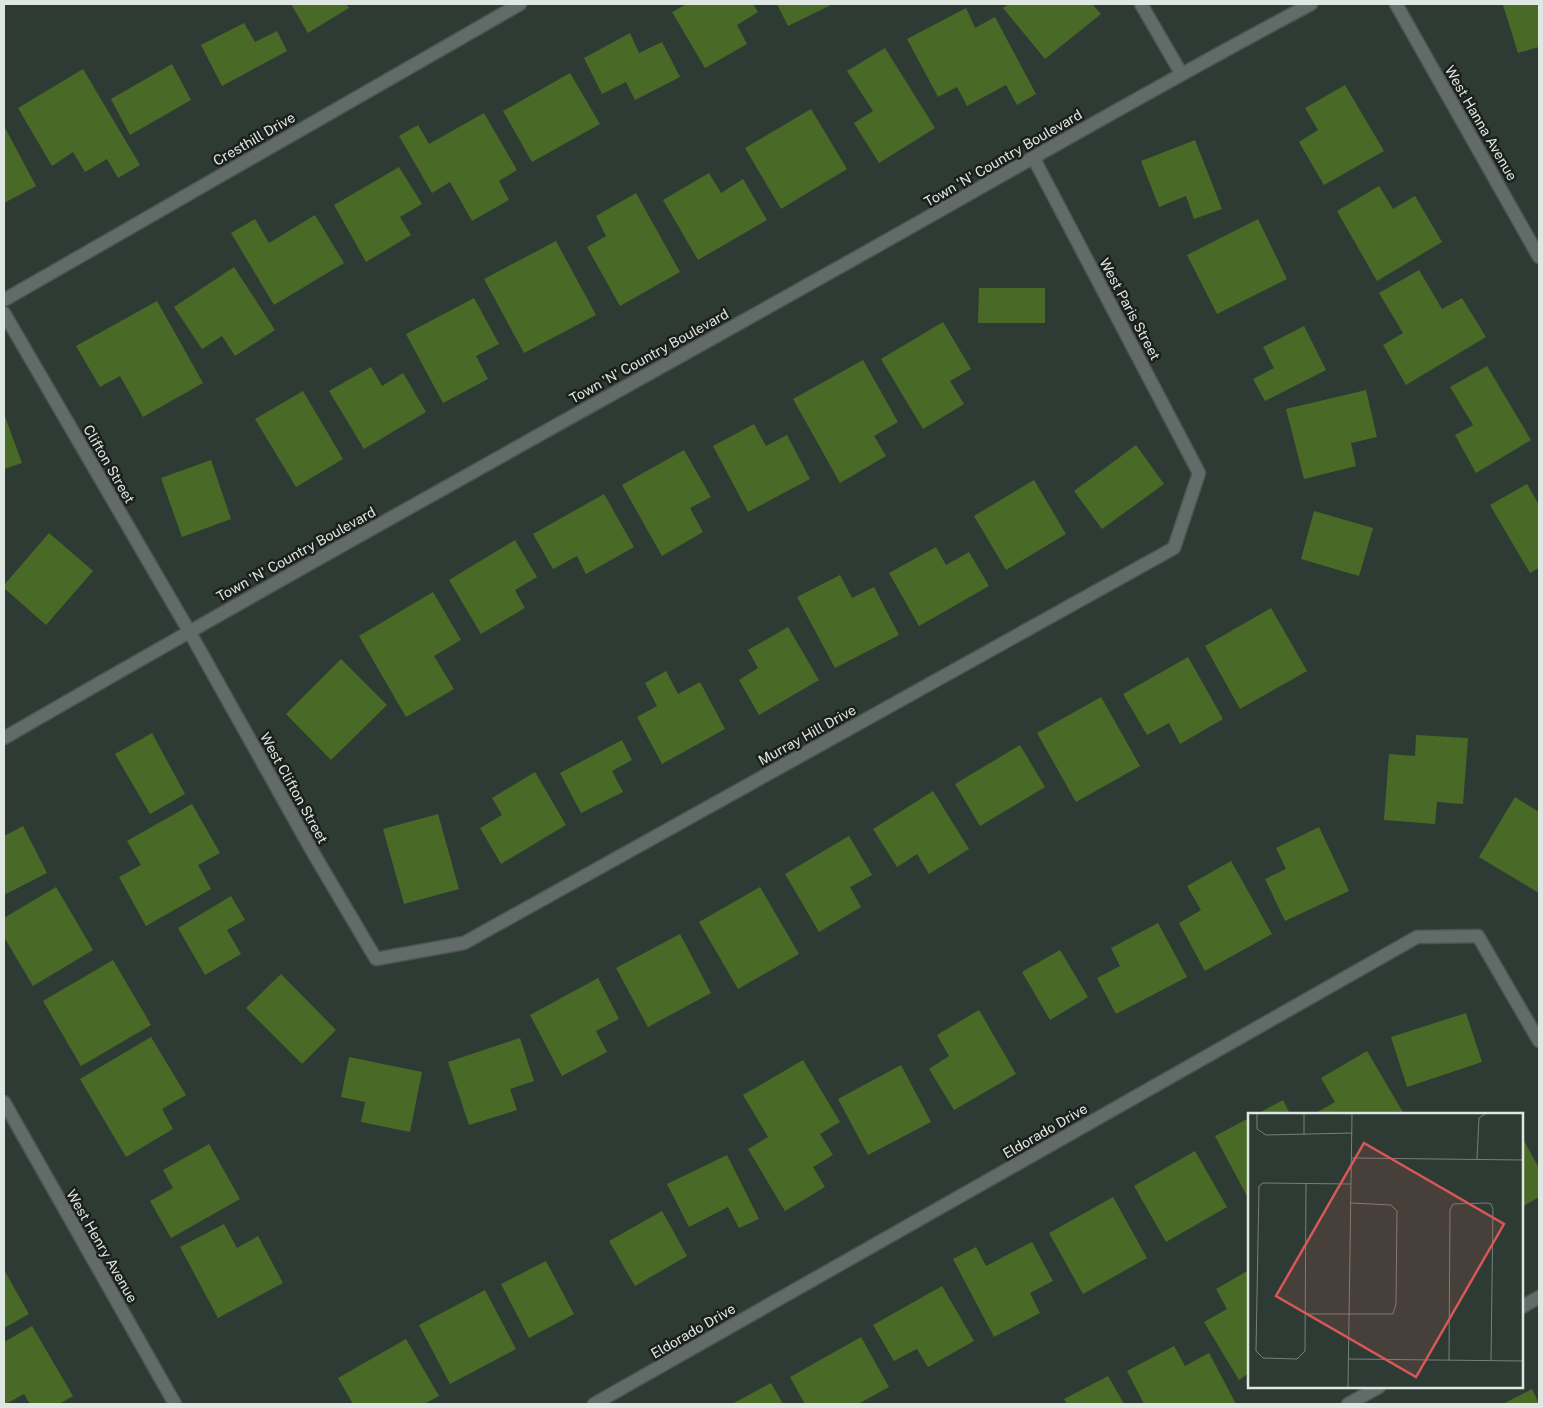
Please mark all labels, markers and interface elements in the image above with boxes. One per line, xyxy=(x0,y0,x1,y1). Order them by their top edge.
street label: West Hanna Avenue xyxy=(1442,63,1520,183)
street label: Town 'N' Country Boulevard xyxy=(921,106,1085,210)
street label: Cresthill Drive xyxy=(210,109,298,169)
street label: West Paris Street xyxy=(1096,255,1164,363)
street label: Town 'N' Country Boulevard xyxy=(567,305,731,407)
street label: Clifton Street xyxy=(80,422,138,506)
street label: Town 'N' Country Boulevard xyxy=(214,503,378,605)
street label: Murray Hill Drive xyxy=(755,702,859,768)
street label: West Clifton Street xyxy=(257,730,331,846)
street label: Eldorado Drive xyxy=(1000,1100,1090,1162)
inset map xyxy=(1248,1113,1523,1388)
street label: West Henry Avenue xyxy=(63,1187,141,1305)
street label: Eldorado Drive xyxy=(648,1300,738,1362)

